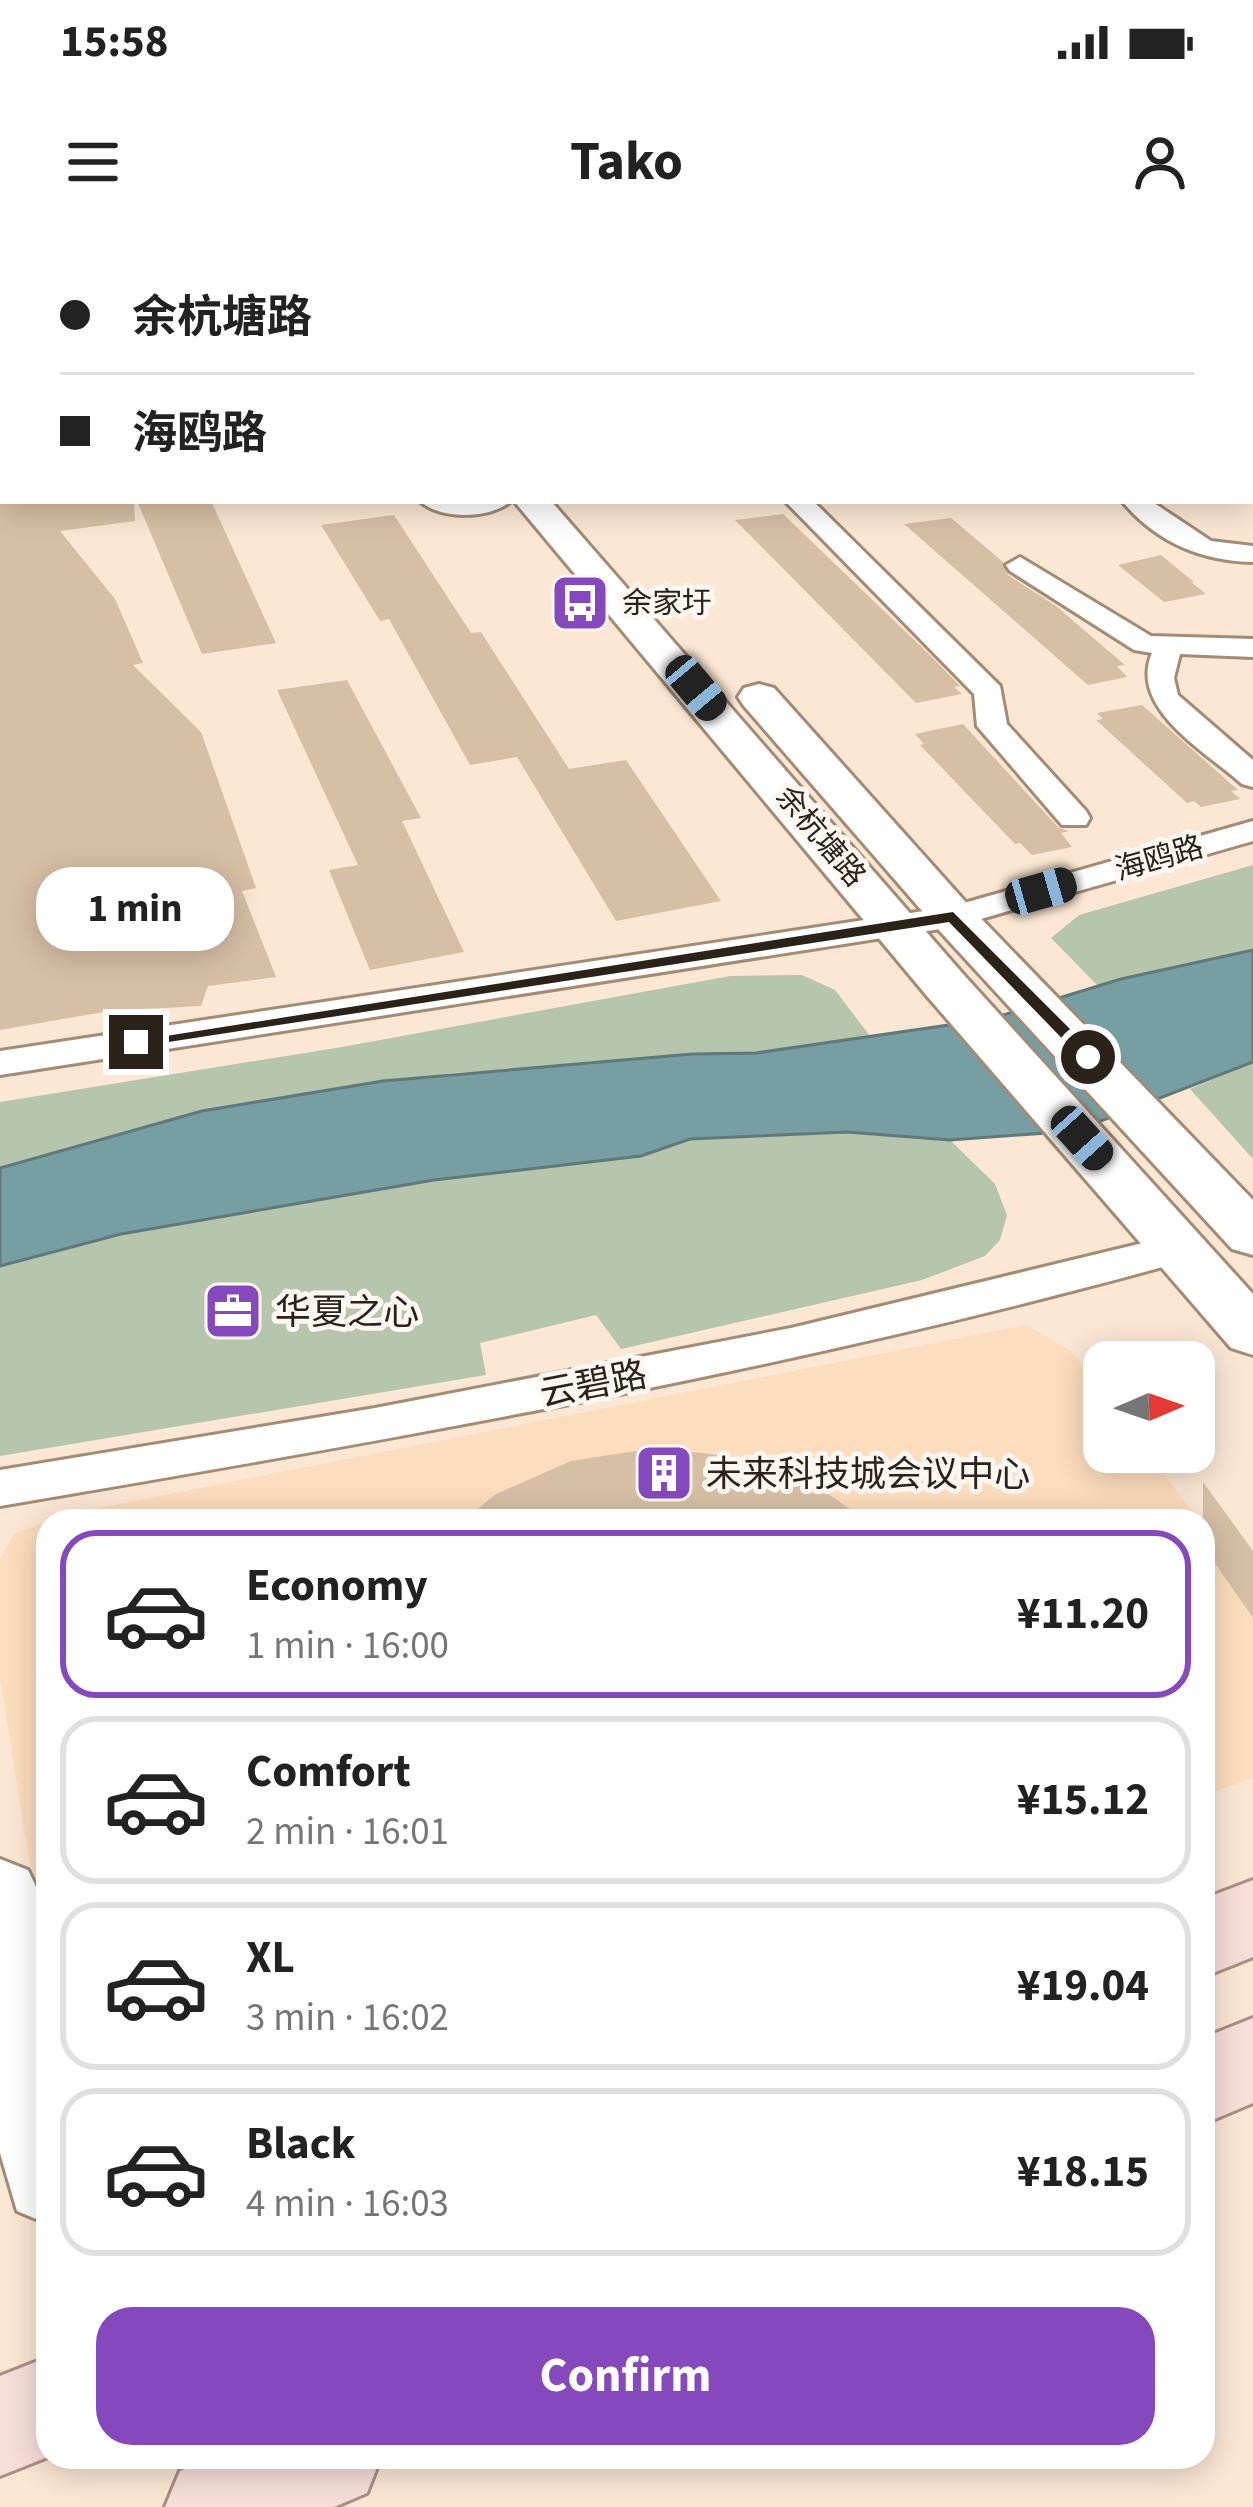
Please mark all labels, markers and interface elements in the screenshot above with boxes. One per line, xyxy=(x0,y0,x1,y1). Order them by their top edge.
text: 15:58 xyxy=(60,10,169,74)
text: Tako xyxy=(570,124,683,201)
icon: menu xyxy=(60,129,126,195)
icon: person xyxy=(1127,129,1193,195)
text: 余杭塘路 xyxy=(132,286,312,350)
text: 海鸥路 xyxy=(132,402,267,466)
bus stop icon: 余家圩 xyxy=(549,572,611,634)
place label: 余家圩 xyxy=(622,582,712,625)
car xyxy=(659,649,733,727)
street label: 余杭塘路 xyxy=(766,777,876,896)
street label: 海鸥路 xyxy=(1110,825,1208,892)
car xyxy=(1001,864,1081,918)
callout: 1 min xyxy=(37,868,235,952)
text: 1 min xyxy=(88,881,182,937)
route end xyxy=(109,1015,163,1069)
route start xyxy=(1061,1030,1115,1084)
car xyxy=(1045,1099,1119,1177)
office icon: 华夏之心 xyxy=(202,1280,264,1342)
place label: 华夏之心 xyxy=(275,1287,419,1338)
north arrow xyxy=(1083,1341,1215,1473)
map controls xyxy=(1083,1341,1215,1473)
street label: 云碧路 xyxy=(535,1349,651,1420)
building icon: 未来科技城会议中心 xyxy=(633,1442,695,1504)
place label: 未来科技城会议中心 xyxy=(706,1449,1030,1500)
text: Economy xyxy=(246,1554,428,1618)
icon: car xyxy=(102,1560,210,1668)
text: ¥11.20 xyxy=(1017,1582,1149,1646)
text: 1 min · 16:00 xyxy=(246,1618,449,1674)
text: Comfort xyxy=(246,1740,411,1804)
icon: car xyxy=(102,1746,210,1854)
text: ¥15.12 xyxy=(1017,1768,1149,1832)
text: 2 min · 16:01 xyxy=(246,1804,449,1860)
text: XL xyxy=(246,1926,295,1990)
icon: car xyxy=(102,1932,210,2040)
text: ¥19.04 xyxy=(1017,1954,1149,2018)
text: 3 min · 16:02 xyxy=(246,1990,449,2046)
text: Black xyxy=(246,2112,356,2176)
icon: car xyxy=(102,2118,210,2226)
text: ¥18.15 xyxy=(1017,2140,1149,2204)
text: 4 min · 16:03 xyxy=(246,2176,449,2232)
button: Confirm xyxy=(96,2307,1155,2445)

